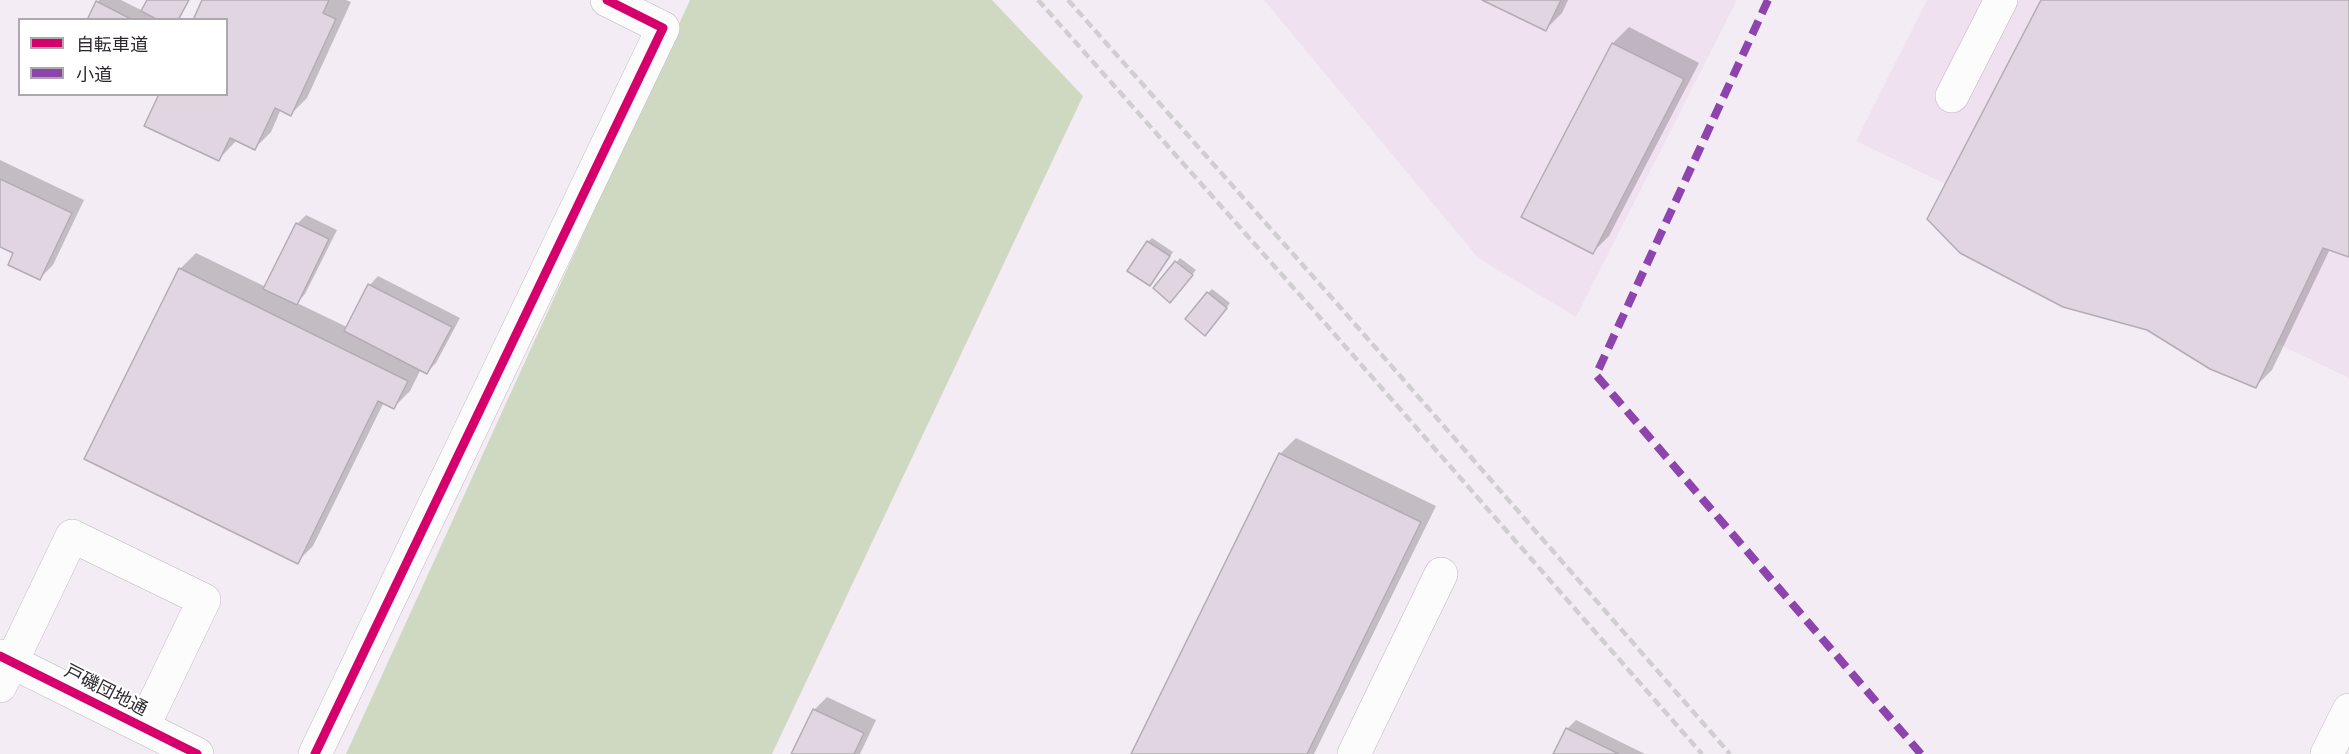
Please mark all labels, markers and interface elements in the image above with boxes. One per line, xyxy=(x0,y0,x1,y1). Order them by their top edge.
legend xyxy=(18,18,228,96)
text: 自転車道 xyxy=(76,33,148,55)
text: 小道 xyxy=(76,63,112,85)
street label: 戸磯団地通 xyxy=(61,660,151,720)

